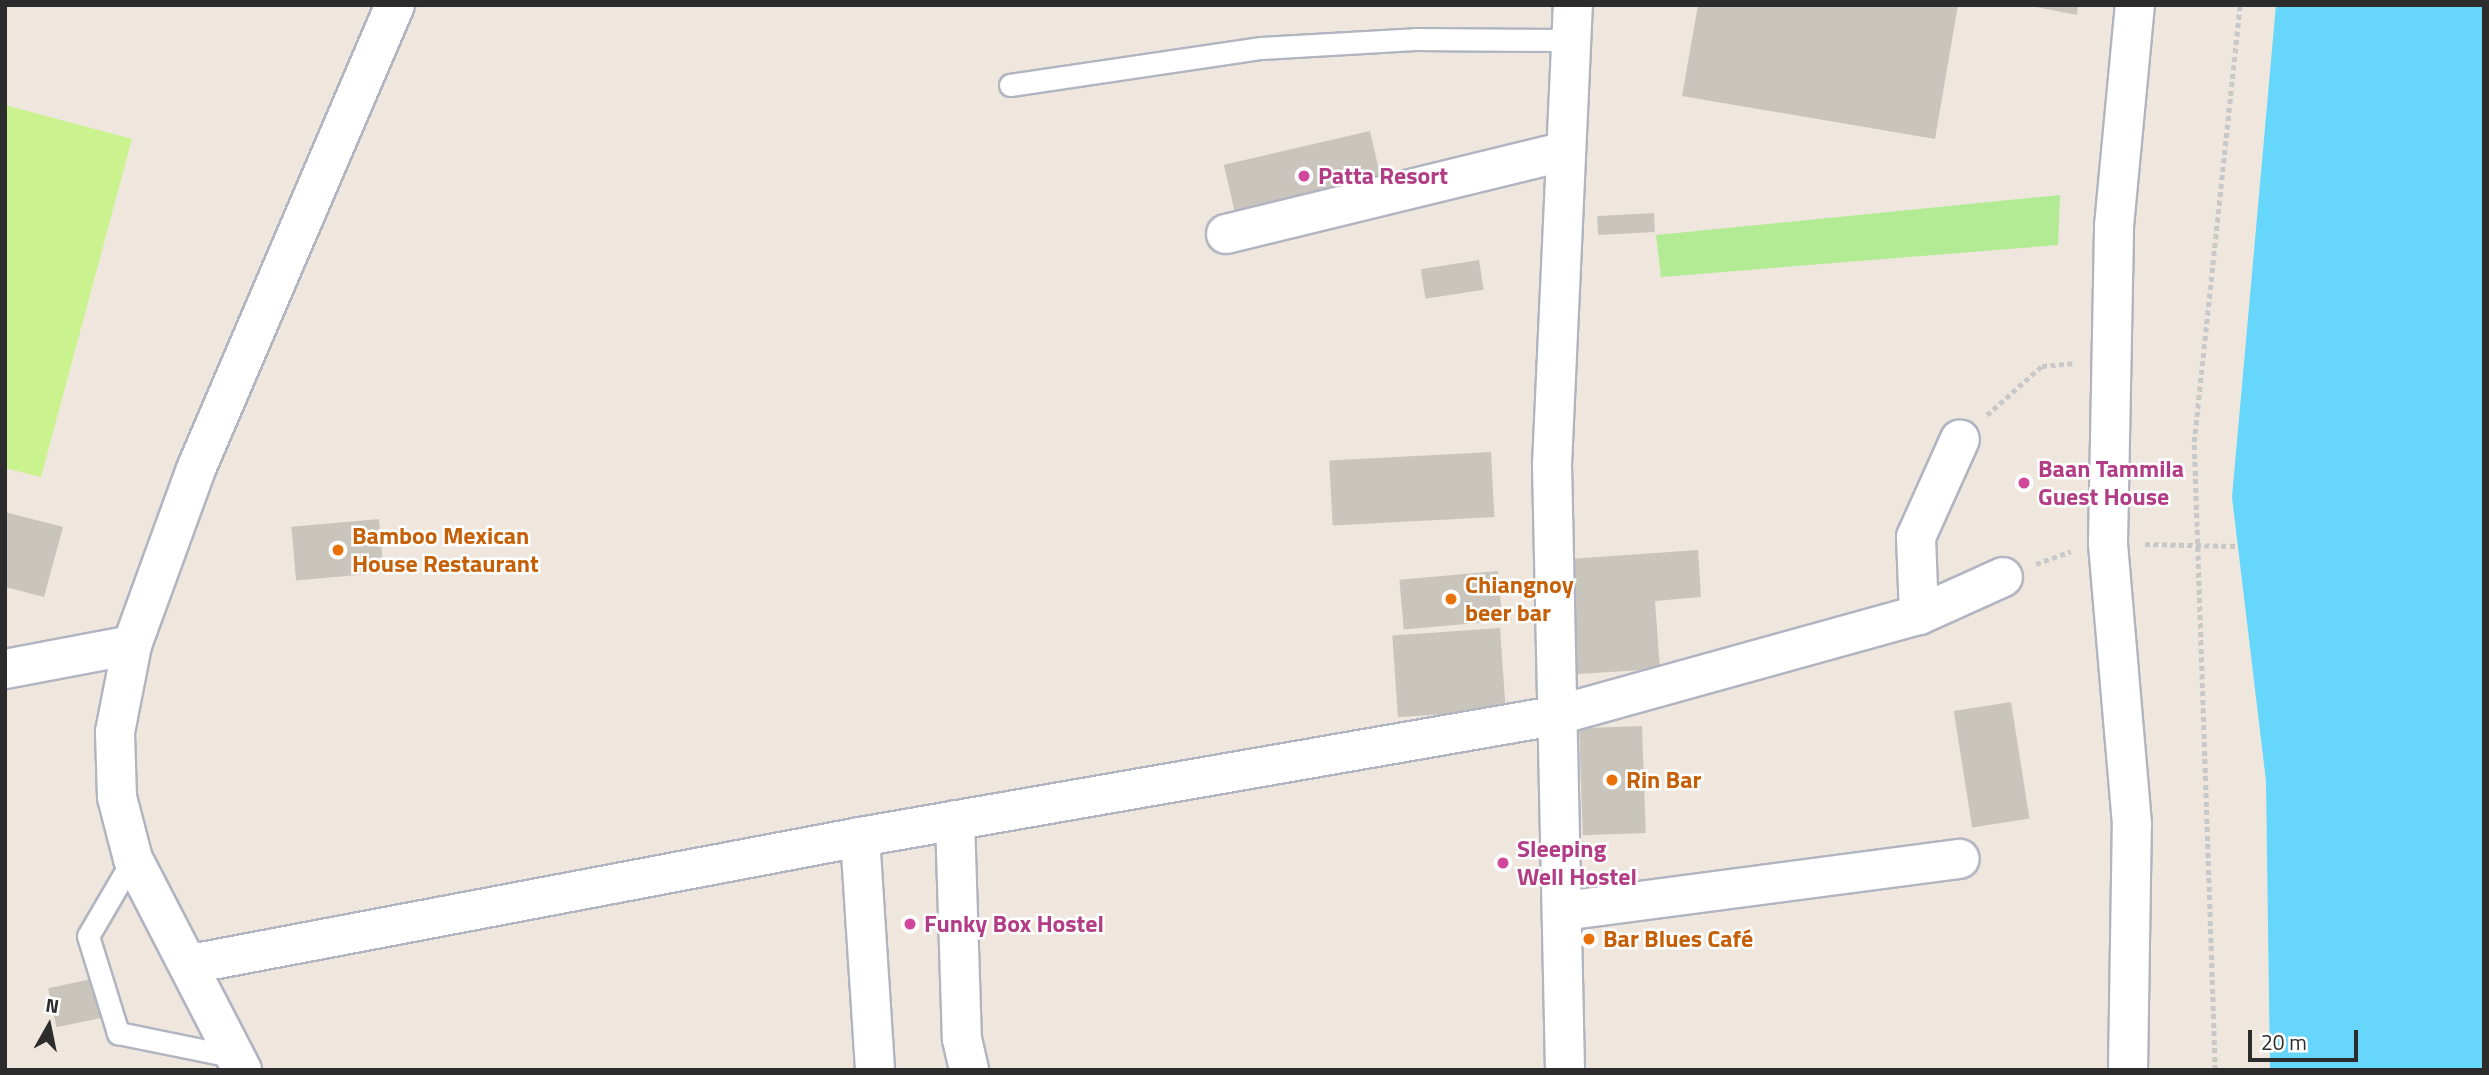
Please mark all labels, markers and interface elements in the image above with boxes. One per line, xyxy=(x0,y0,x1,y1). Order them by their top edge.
place label: Patta Resort xyxy=(1318,162,1448,190)
marker: Patta Resort xyxy=(1296,168,1312,184)
place label: Baan Tammila Guest House xyxy=(2038,455,2184,511)
marker: Baan Tammila Guest House xyxy=(2016,475,2032,491)
place label: Bamboo Mexican House Restaurant xyxy=(352,522,539,578)
marker: Bamboo Mexican House Restaurant xyxy=(330,542,346,558)
place label: Chiangnoy beer bar xyxy=(1465,571,1574,627)
marker: Chiangnoy beer bar xyxy=(1443,591,1459,607)
place label: Rin Bar xyxy=(1626,766,1701,794)
marker: Rin Bar xyxy=(1604,772,1620,788)
place label: Sleeping Well Hostel xyxy=(1517,835,1637,891)
marker: Sleeping Well Hostel xyxy=(1495,855,1511,871)
place label: Funky Box Hostel xyxy=(924,910,1104,938)
marker: Funky Box Hostel xyxy=(902,916,918,932)
place label: Bar Blues Café xyxy=(1603,925,1753,953)
marker: Bar Blues Café xyxy=(1581,931,1597,947)
text: N xyxy=(44,989,61,1020)
north arrow xyxy=(14,991,84,1061)
scale bar xyxy=(2251,1016,2361,1060)
text: 20 m xyxy=(2261,1026,2307,1058)

